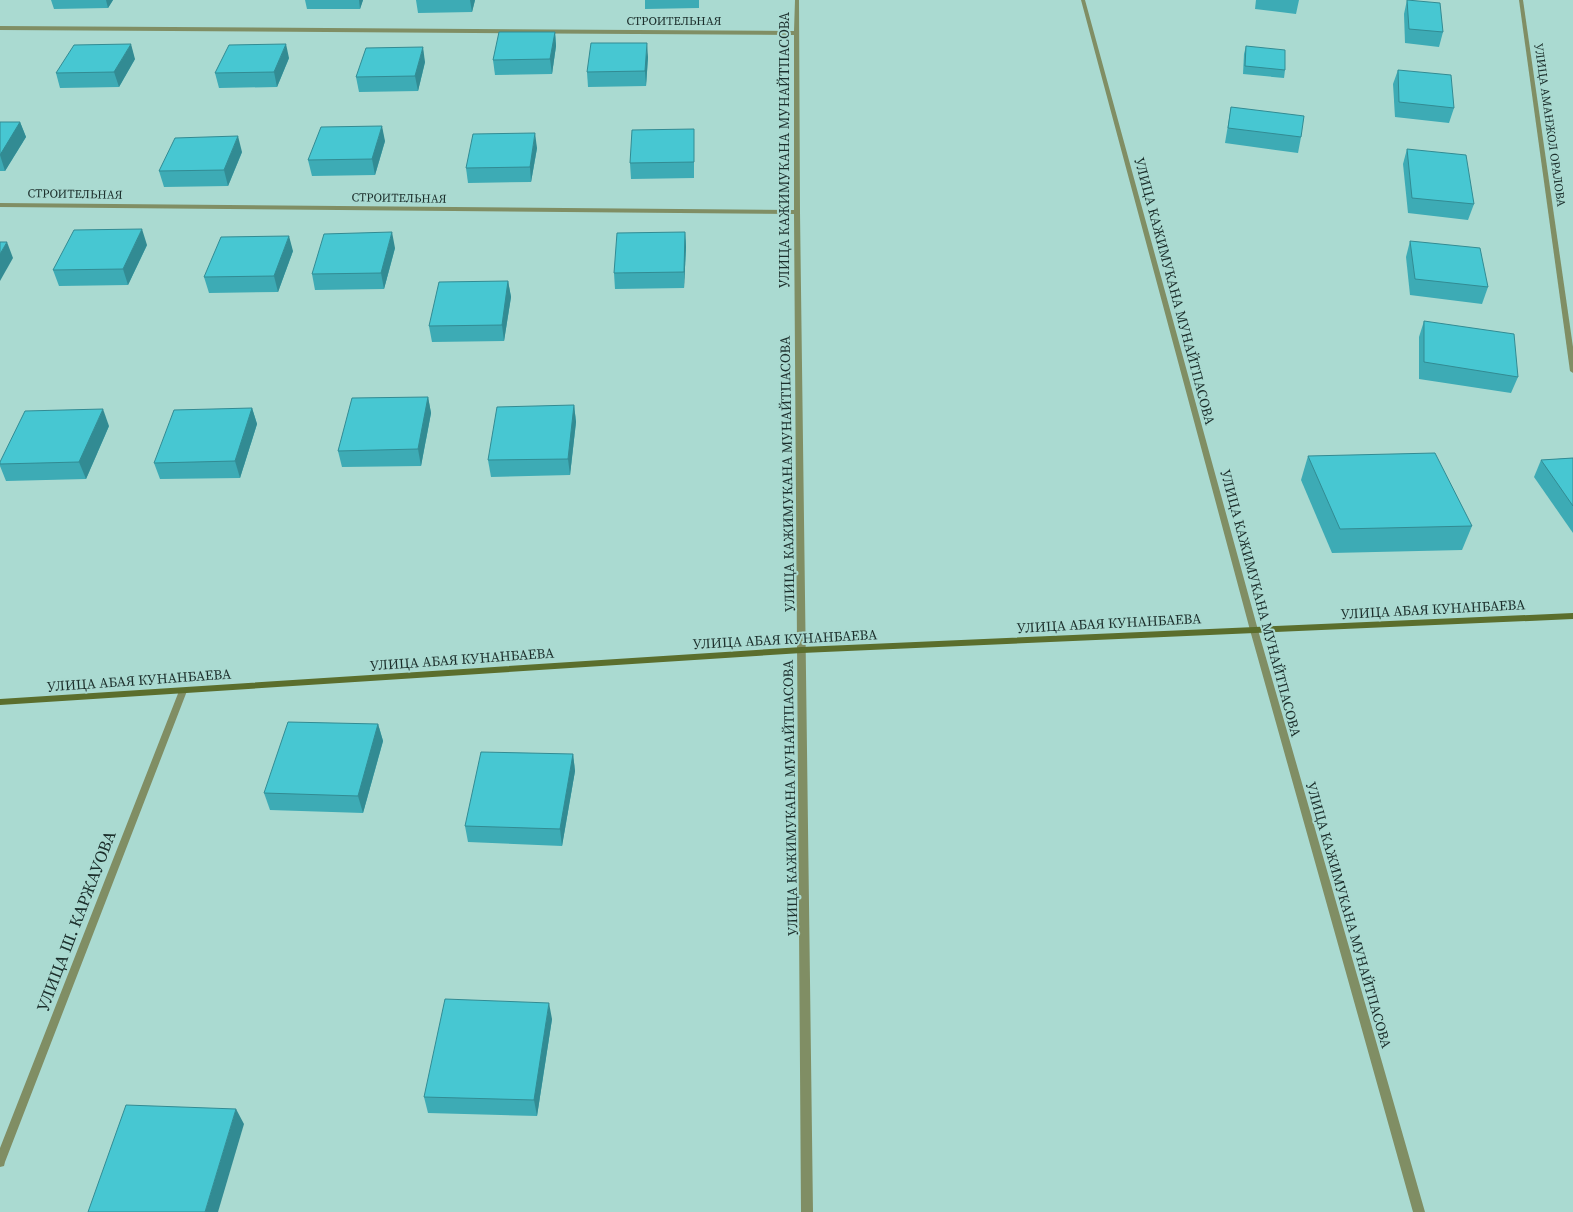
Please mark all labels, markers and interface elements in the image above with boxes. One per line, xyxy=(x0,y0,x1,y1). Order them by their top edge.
street label: УЛИЦА КАЖИМУКАНА МУНАЙТПАСОВА xyxy=(774,11,794,288)
street label: СТРОИТЕЛЬНАЯ xyxy=(627,13,722,29)
street label: УЛИЦА АМАНЖОЛ ОРАЛОВА xyxy=(1531,42,1569,208)
street label: УЛИЦА КАЖИМУКАНА МУНАЙТПАСОВА xyxy=(1130,155,1221,428)
street label: СТРОИТЕЛЬНАЯ xyxy=(27,185,123,203)
street label: СТРОИТЕЛЬНАЯ xyxy=(351,189,447,207)
street label: УЛИЦА КАЖИМУКАНА МУНАЙТПАСОВА xyxy=(775,335,799,612)
street label: УЛИЦА КАЖИМУКАНА МУНАЙТПАСОВА xyxy=(1216,467,1307,740)
street label: УЛИЦА АБАЯ КУНАНБАЕВА xyxy=(1340,594,1526,624)
street label: УЛИЦА АБАЯ КУНАНБАЕВА xyxy=(1016,608,1202,638)
street label: УЛИЦА АБАЯ КУНАНБАЕВА xyxy=(692,624,878,654)
street label: УЛИЦА АБАЯ КУНАНБАЕВА xyxy=(369,643,555,675)
street label: УЛИЦА КАЖИМУКАНА МУНАЙТПАСОВА xyxy=(778,659,802,936)
street label: УЛИЦА АБАЯ КУНАНБАЕВА xyxy=(46,664,232,696)
street label: УЛИЦА КАЖИМУКАНА МУНАЙТПАСОВА xyxy=(1301,779,1397,1051)
street label: УЛИЦА Ш. КАРЖАУОВА xyxy=(30,826,122,1015)

